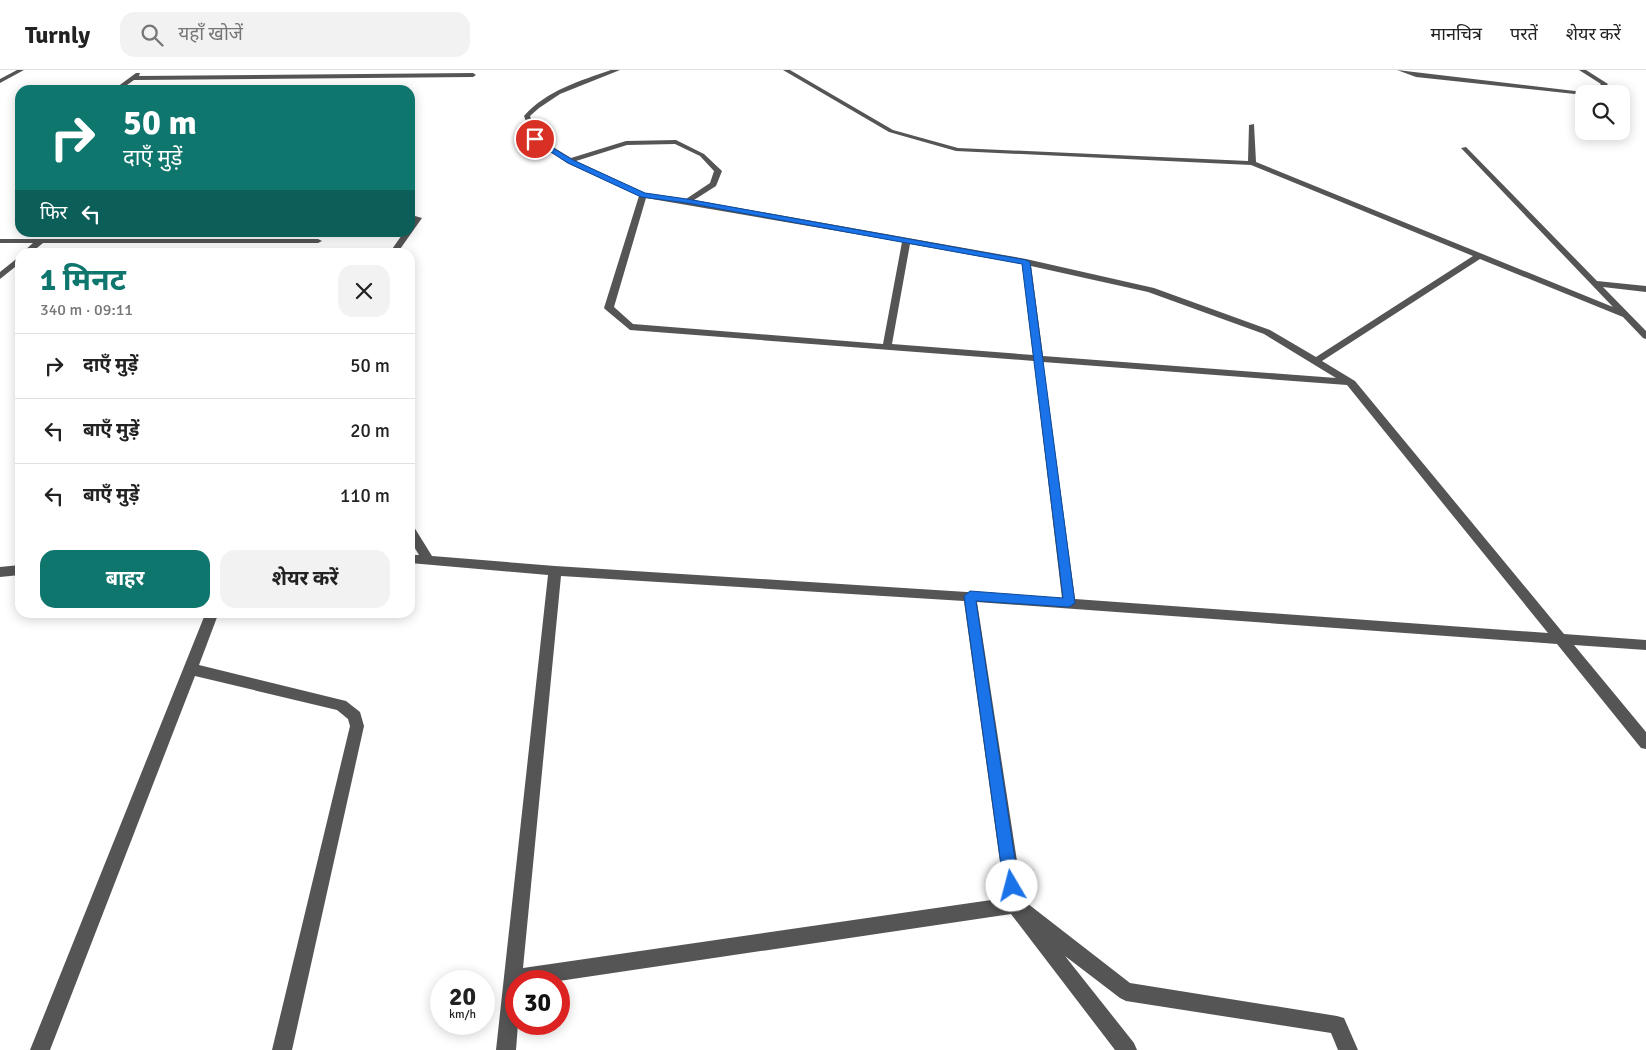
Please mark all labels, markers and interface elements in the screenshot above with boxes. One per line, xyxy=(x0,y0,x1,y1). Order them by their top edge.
search box xyxy=(120,12,470,57)
text: Turnly xyxy=(25,20,90,50)
icon: search xyxy=(138,21,166,49)
text: यहाँ खोजें xyxy=(178,22,243,46)
text: मानचित्र xyxy=(1430,23,1482,45)
text: परतें xyxy=(1510,23,1538,45)
text: शेयर करें xyxy=(1566,23,1621,45)
map controls xyxy=(1575,85,1630,140)
button: search xyxy=(1575,85,1630,140)
text: 50 m xyxy=(123,101,197,144)
icon: right xyxy=(40,105,105,170)
pin xyxy=(514,118,556,160)
icon: arrive xyxy=(521,125,549,153)
text: दाएँ मुड़ें xyxy=(123,144,182,171)
icon: left xyxy=(77,200,105,228)
text: फिर xyxy=(40,201,67,225)
text: 1 मिनट xyxy=(40,262,126,299)
button: close xyxy=(338,265,390,317)
text: 340 m · 09:11 xyxy=(40,300,133,320)
icon: right xyxy=(40,352,68,380)
text: दाएँ मुड़ें xyxy=(83,353,138,377)
text: 50 m xyxy=(350,354,390,378)
icon: left xyxy=(40,417,68,445)
text: बाएँ मुड़ें xyxy=(83,418,139,442)
text: 20 m xyxy=(350,419,390,443)
icon: left xyxy=(40,482,68,510)
text: बाएँ मुड़ें xyxy=(83,483,139,507)
text: 110 m xyxy=(340,484,390,508)
button: बाहर xyxy=(40,550,210,608)
button: शेयर करें xyxy=(220,550,390,608)
position arrow xyxy=(985,859,1037,911)
speed limit sign: 30 xyxy=(505,970,570,1035)
text: 20 xyxy=(449,981,476,1012)
text: km/h xyxy=(449,1007,476,1022)

